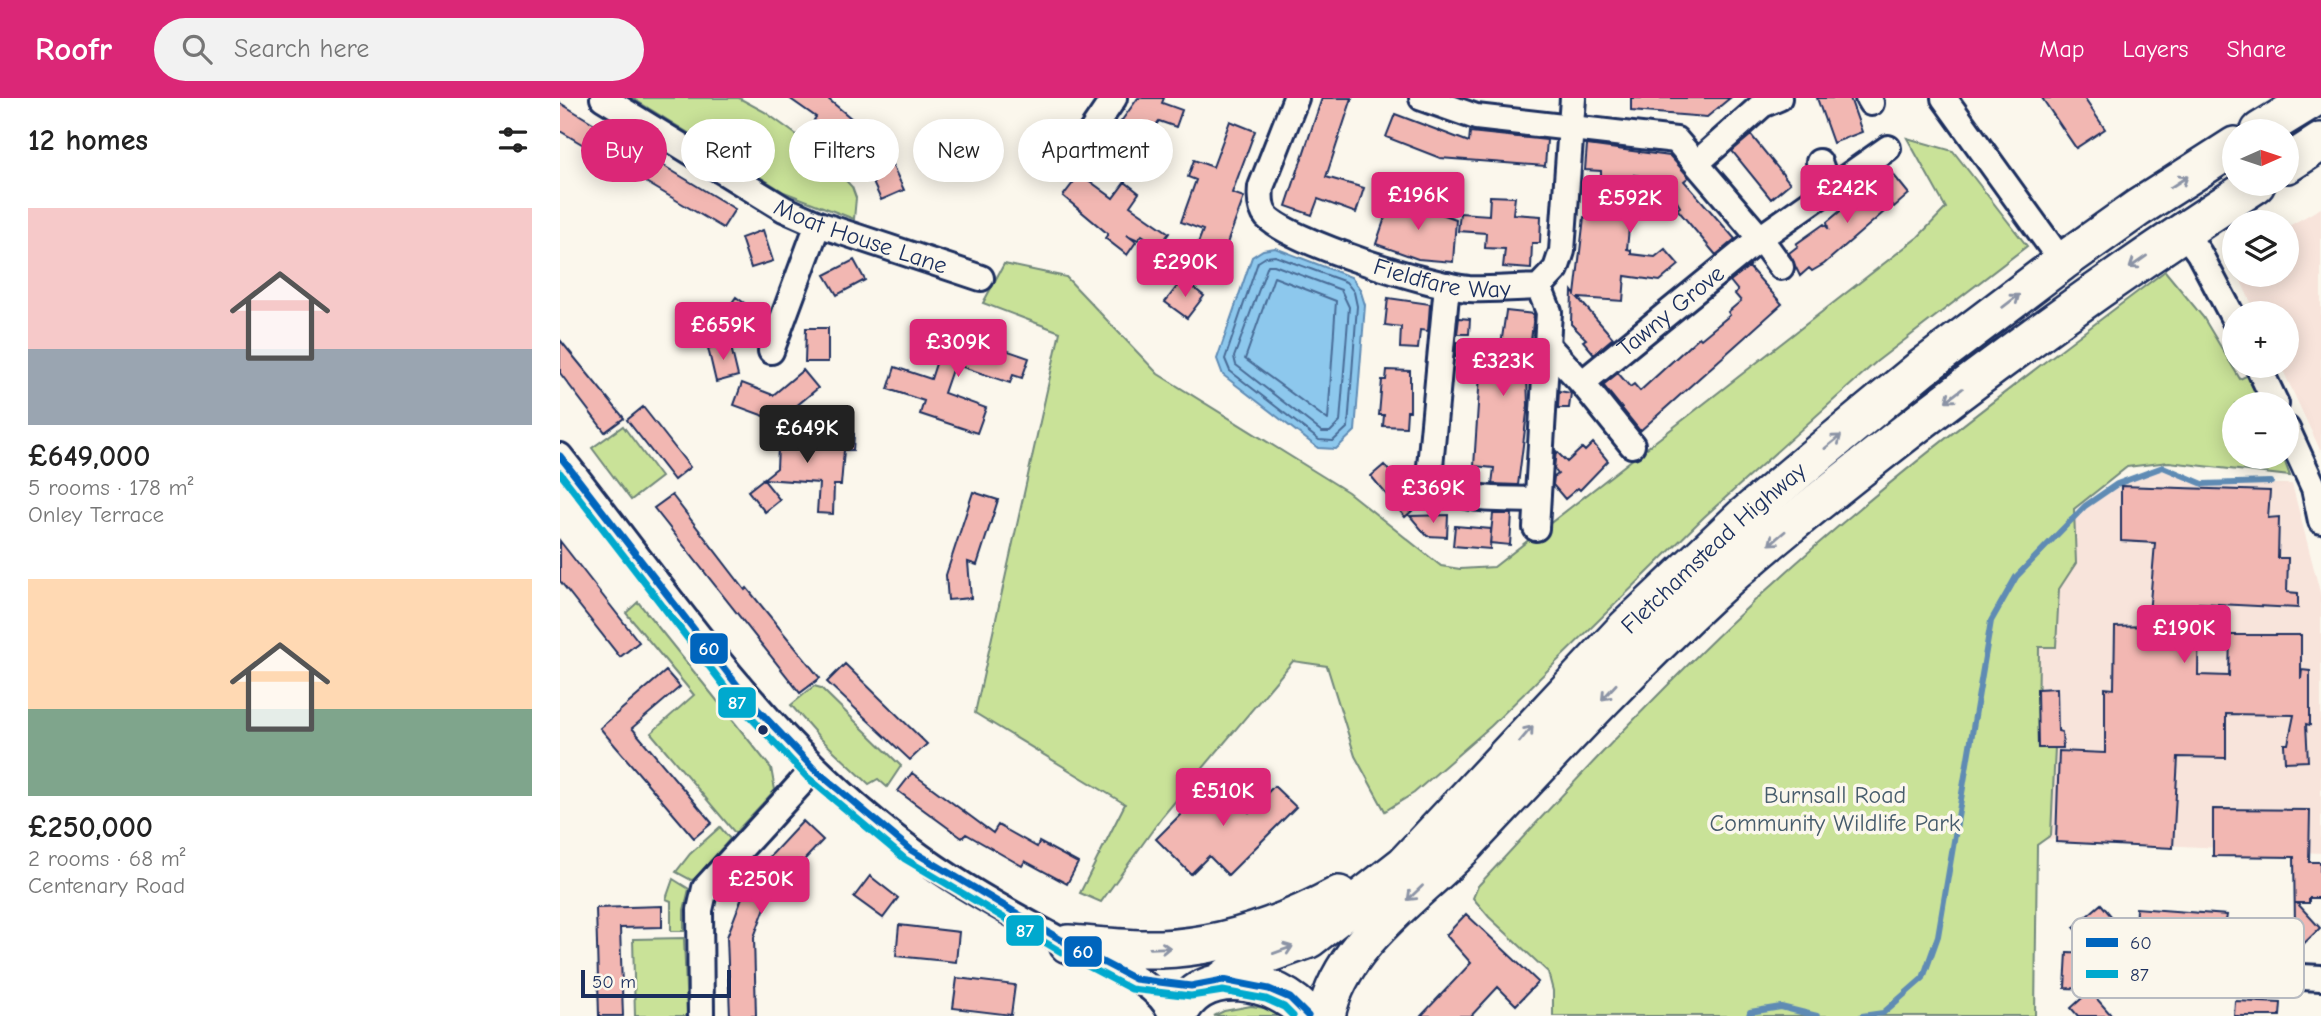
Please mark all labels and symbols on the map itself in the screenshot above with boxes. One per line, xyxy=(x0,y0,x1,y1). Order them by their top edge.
north arrow xyxy=(2222,119,2300,196)
pin: £242K xyxy=(1798,166,1896,225)
pin: £196K xyxy=(1369,172,1467,232)
one-way arrow xyxy=(2169,174,2188,189)
pin: £592K xyxy=(1581,176,1679,235)
street label: Moat House Lane xyxy=(770,192,951,280)
pin: £290K xyxy=(1136,240,1234,299)
street label: Fieldfare Way xyxy=(1370,252,1512,303)
one-way arrow xyxy=(2129,255,2148,269)
street label: Tawny Grove xyxy=(1612,259,1730,363)
one-way arrow xyxy=(2001,293,2020,308)
pin: £659K xyxy=(674,302,772,362)
pin: £309K xyxy=(909,320,1007,379)
pin: £323K xyxy=(1454,338,1552,398)
one-way arrow xyxy=(1945,388,1964,402)
pin: £649K xyxy=(758,406,856,465)
one-way arrow xyxy=(1823,434,1841,449)
street label: Fletchamstead Highway xyxy=(1615,456,1812,639)
pin: £369K xyxy=(1384,466,1482,525)
one-way arrow xyxy=(1768,530,1786,546)
pin: £190K xyxy=(2135,606,2233,665)
line badge: 60 xyxy=(689,632,729,665)
text: 60 xyxy=(699,638,719,660)
one-way arrow xyxy=(1601,683,1618,700)
line badge: 87 xyxy=(717,686,757,719)
text: 87 xyxy=(728,692,747,714)
unlabelled marker xyxy=(756,723,770,737)
one-way arrow xyxy=(1519,725,1534,743)
pin: £510K xyxy=(1174,768,1272,828)
park label: Burnsall Road Community Wildlife Park xyxy=(1710,781,1961,837)
pin: £250K xyxy=(712,856,810,916)
one-way arrow xyxy=(1407,885,1424,902)
line badge: 87 xyxy=(1005,914,1045,947)
legend xyxy=(2072,918,2304,998)
text: 87 xyxy=(1016,920,1035,942)
text: 60 xyxy=(2130,932,2152,954)
line badge: 60 xyxy=(1063,935,1103,968)
text: 60 xyxy=(1073,941,1093,963)
one-way arrow xyxy=(1149,942,1172,955)
one-way arrow xyxy=(1271,943,1293,956)
text: 87 xyxy=(2130,964,2149,986)
scale bar xyxy=(581,967,732,999)

